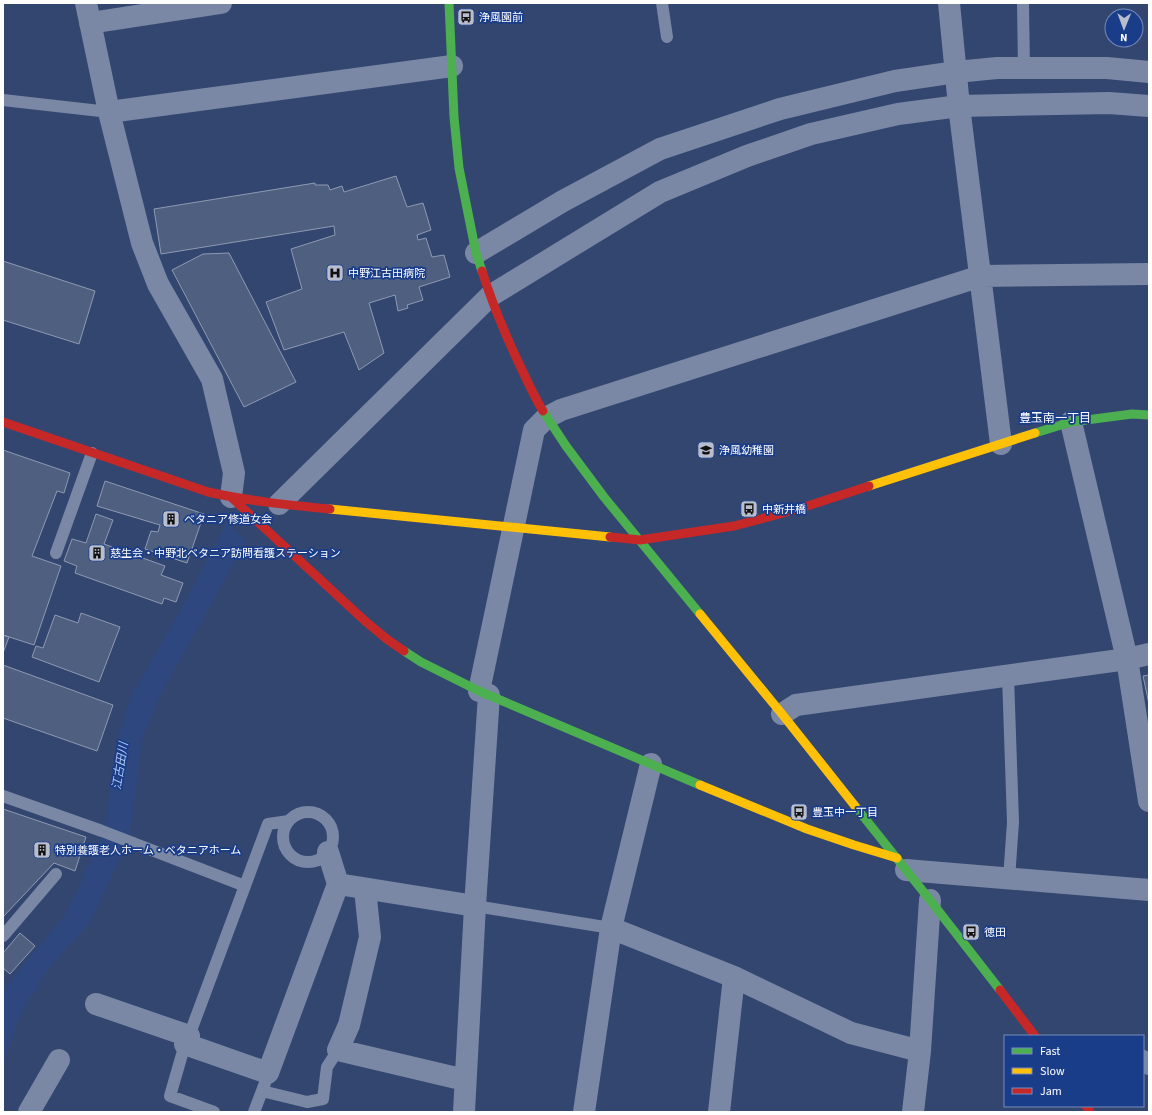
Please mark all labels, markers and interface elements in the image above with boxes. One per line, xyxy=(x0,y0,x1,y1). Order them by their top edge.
bus stop icon: 浄風園前 xyxy=(456,7,476,27)
north arrow xyxy=(1104,8,1144,48)
place label: 浄風園前 xyxy=(479,10,523,25)
text: N xyxy=(1120,30,1128,45)
hospital icon: 中野江古田病院 xyxy=(325,263,345,283)
place label: 中野江古田病院 xyxy=(348,266,425,281)
district label: 豊玉南一丁目 xyxy=(1019,410,1091,427)
school or university icon: 浄風幼稚園 xyxy=(696,440,716,460)
place label: 浄風幼稚園 xyxy=(719,443,774,458)
bus stop icon: 中新井橋 xyxy=(739,499,759,519)
place label: 中新井橋 xyxy=(762,502,806,517)
building icon: ベタニア修道女会 xyxy=(161,509,181,529)
place label: ベタニア修道女会 xyxy=(184,512,272,527)
building icon: 慈生会・中野北ベタニア訪問看護ステーション xyxy=(87,543,107,563)
place label: 慈生会・中野北ベタニア訪問看護ステーション xyxy=(110,546,341,561)
water label: 江古田川 xyxy=(108,739,133,791)
bus stop icon: 豊玉中一丁目 xyxy=(789,802,809,822)
place label: 豊玉中一丁目 xyxy=(812,805,878,820)
building icon: 特別養護老人ホーム・ベタニアホーム xyxy=(32,840,52,860)
place label: 特別養護老人ホーム・ベタニアホーム xyxy=(55,843,241,858)
bus stop icon: 徳田 xyxy=(961,922,981,942)
place label: 徳田 xyxy=(984,925,1006,940)
legend xyxy=(1004,1035,1144,1107)
text: Fast xyxy=(1040,1043,1060,1060)
text: Slow xyxy=(1040,1063,1065,1080)
text: Jam xyxy=(1040,1083,1062,1100)

